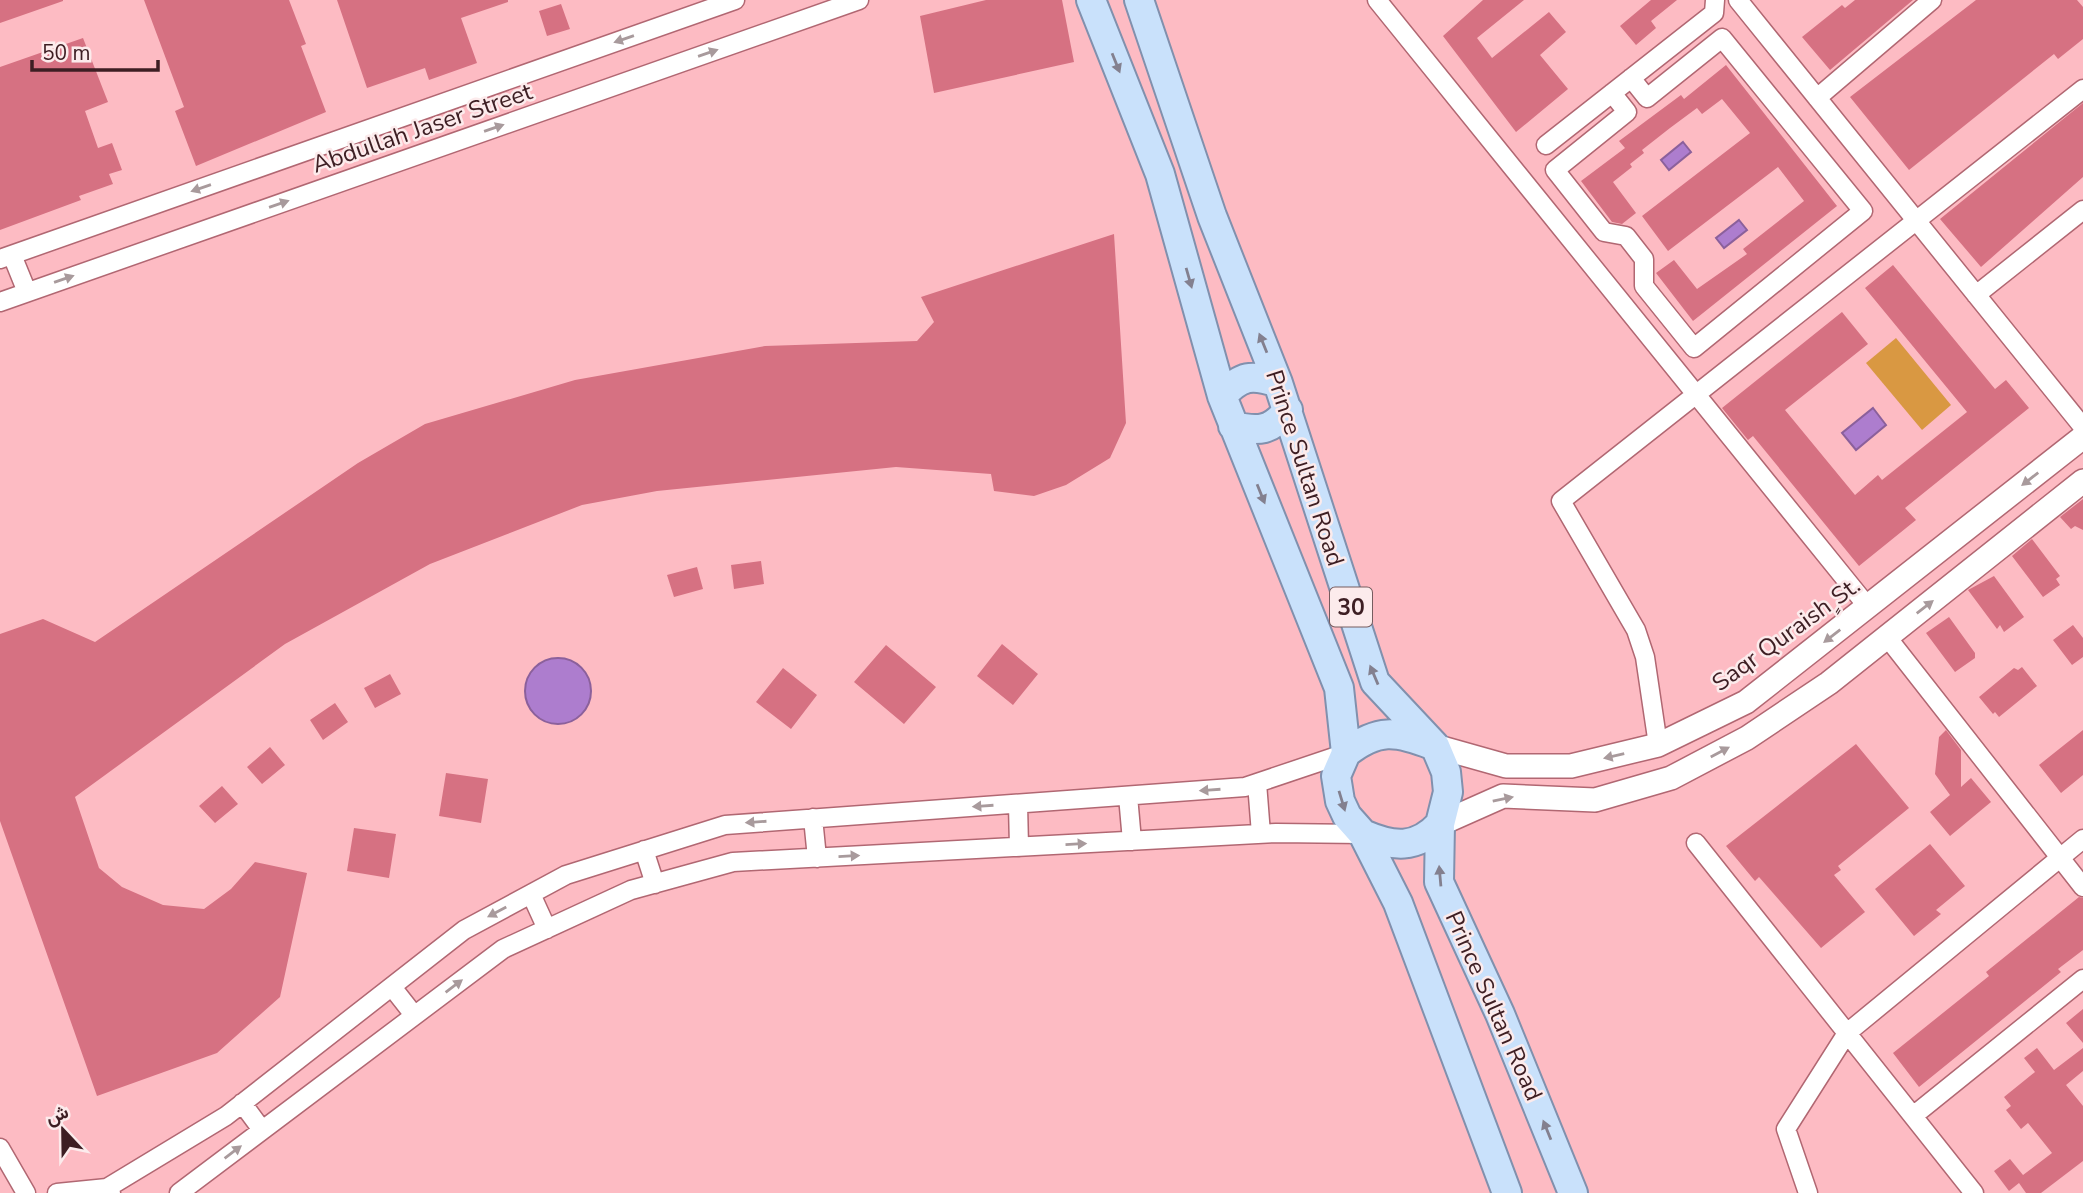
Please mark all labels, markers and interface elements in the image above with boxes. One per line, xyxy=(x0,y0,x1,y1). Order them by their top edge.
scale bar xyxy=(32,28,158,72)
one-way arrow xyxy=(613,34,634,45)
text: 50 m xyxy=(42,39,91,67)
one-way arrow xyxy=(698,47,719,58)
one-way arrow xyxy=(1110,53,1121,74)
street label: Abdullah Jaser Street xyxy=(308,75,537,181)
one-way arrow xyxy=(483,122,504,133)
one-way arrow xyxy=(191,183,212,194)
one-way arrow xyxy=(269,198,290,209)
one-way arrow xyxy=(1184,268,1195,290)
one-way arrow xyxy=(54,273,75,284)
one-way arrow xyxy=(1257,333,1268,354)
street label: Prince Sultan Road xyxy=(1258,366,1352,570)
one-way arrow xyxy=(2021,471,2038,486)
one-way arrow xyxy=(1255,484,1266,505)
street label: Saqr Quraish ٍSt. xyxy=(1705,569,1867,699)
road number: 30 xyxy=(1330,587,1372,626)
one-way arrow xyxy=(1916,599,1934,614)
one-way arrow xyxy=(1823,628,1841,642)
one-way arrow xyxy=(1368,665,1380,685)
one-way arrow xyxy=(1710,746,1730,758)
one-way arrow xyxy=(1603,751,1625,762)
one-way arrow xyxy=(1198,785,1220,796)
one-way arrow xyxy=(1337,791,1347,812)
one-way arrow xyxy=(1492,793,1514,804)
one-way arrow xyxy=(971,801,993,812)
one-way arrow xyxy=(745,817,767,828)
one-way arrow xyxy=(1065,838,1087,849)
one-way arrow xyxy=(838,850,860,861)
one-way arrow xyxy=(1434,865,1445,887)
one-way arrow xyxy=(486,906,506,918)
street label: Prince Sultan Road xyxy=(1438,906,1550,1106)
one-way arrow xyxy=(445,979,463,993)
north arrow xyxy=(28,1095,98,1165)
text: ش xyxy=(42,1099,73,1131)
one-way arrow xyxy=(1541,1119,1552,1140)
one-way arrow xyxy=(224,1145,243,1159)

